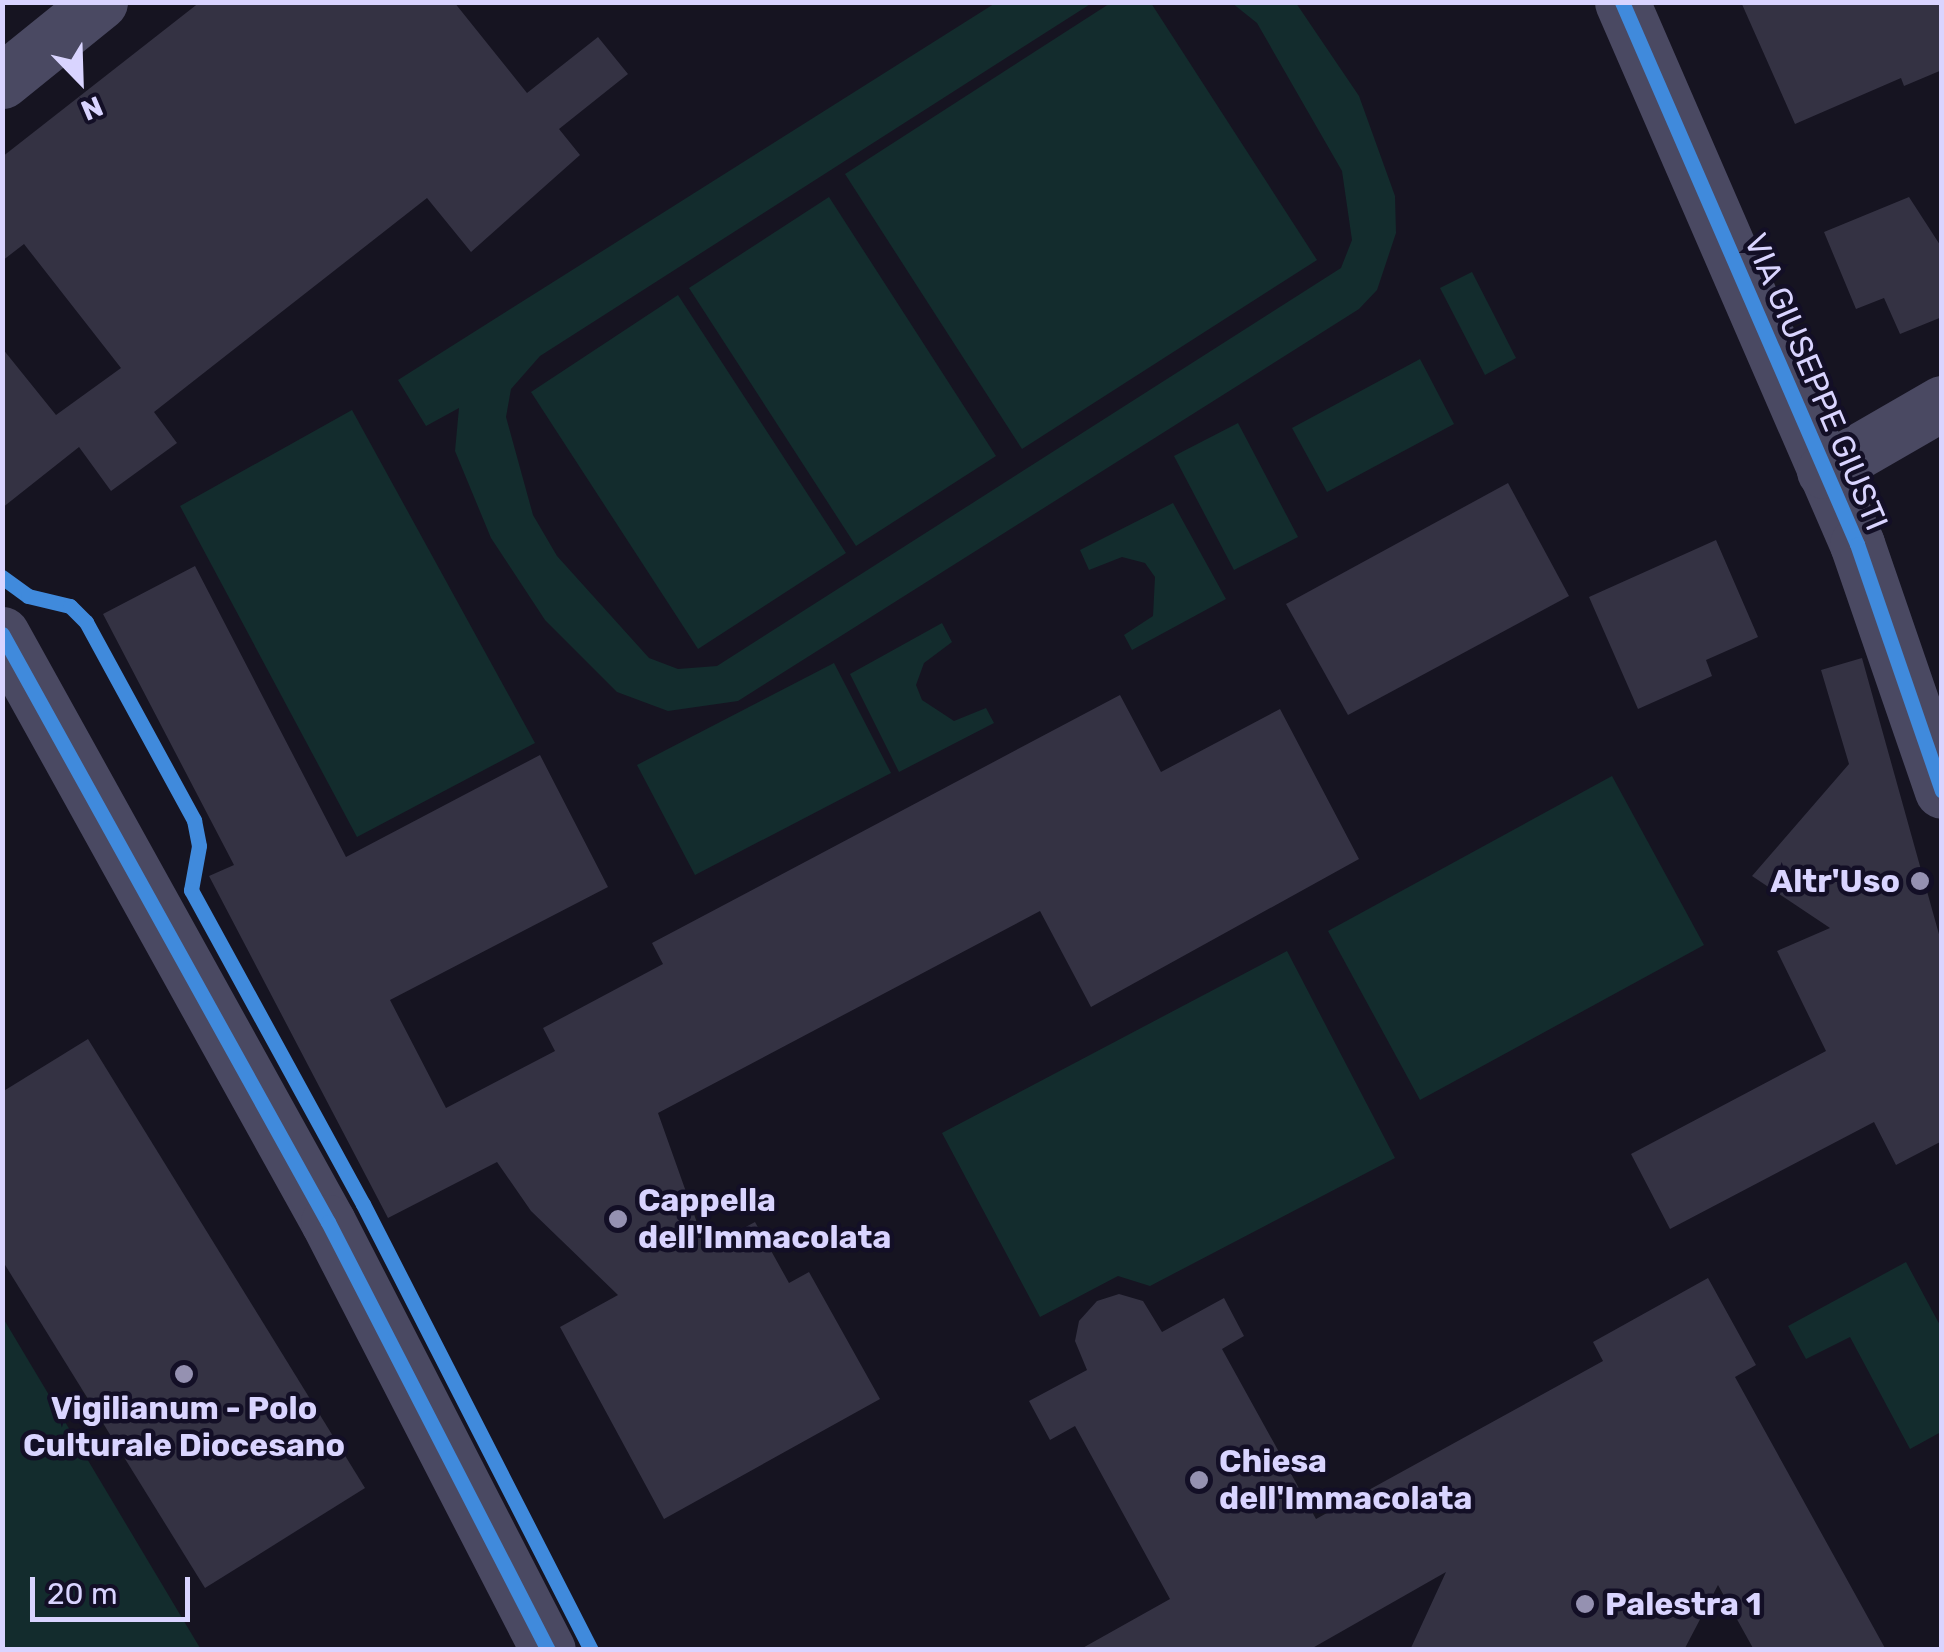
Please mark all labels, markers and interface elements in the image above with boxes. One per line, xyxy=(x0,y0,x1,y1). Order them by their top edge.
north arrow xyxy=(30,30,130,130)
text: N xyxy=(76,89,108,127)
street label: VIA GIUSEPPE GIUSTI xyxy=(1736,227,1896,537)
place label: Altr'Uso xyxy=(1770,862,1900,900)
marker: Altr'Uso xyxy=(1909,870,1931,892)
place label: Cappella dell'Immacolata xyxy=(638,1182,891,1257)
marker: Cappella dell'Immacolata xyxy=(607,1208,629,1230)
marker: Vigilianum - Polo Culturale Diocesano xyxy=(173,1363,195,1385)
place label: Vigilianum - Polo Culturale Diocesano xyxy=(23,1390,345,1465)
place label: Chiesa dell'Immacolata xyxy=(1219,1443,1472,1518)
marker: Chiesa dell'Immacolata xyxy=(1188,1469,1210,1491)
scale bar xyxy=(35,1557,195,1619)
text: 20 m xyxy=(47,1576,118,1612)
place label: Palestra 1 xyxy=(1605,1585,1762,1623)
marker: Palestra 1 xyxy=(1574,1593,1596,1615)

